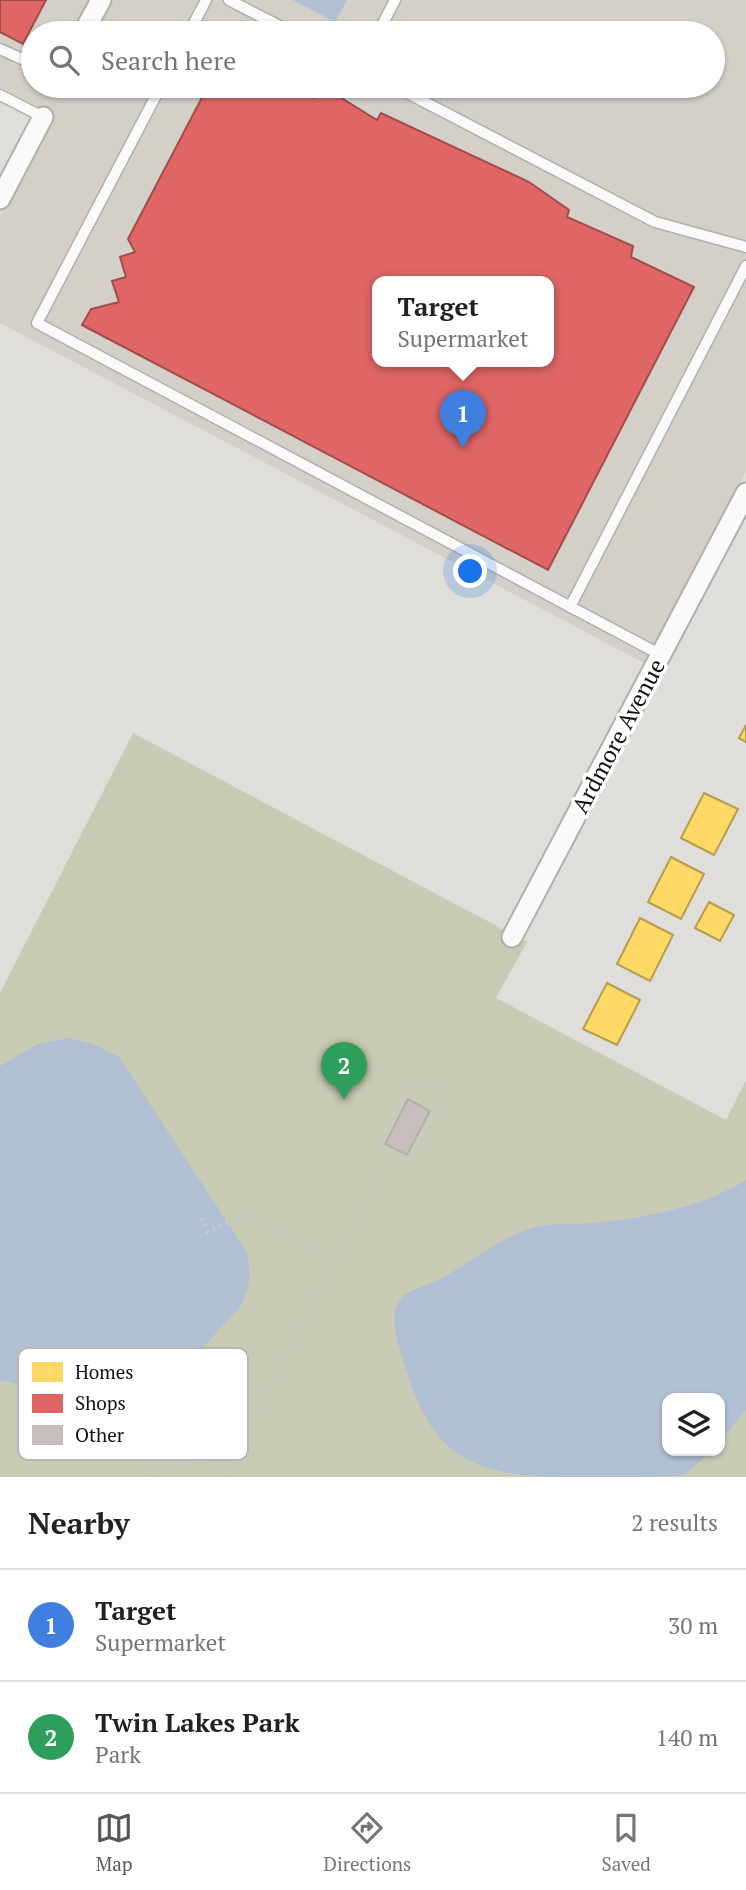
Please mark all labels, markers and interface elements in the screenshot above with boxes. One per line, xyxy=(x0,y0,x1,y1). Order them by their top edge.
search box xyxy=(21,21,725,98)
icon: search xyxy=(45,41,83,79)
text: Search here xyxy=(101,43,236,77)
popup xyxy=(372,276,554,367)
text: Target xyxy=(398,289,479,323)
text: Supermarket xyxy=(398,323,528,354)
pin: 1 xyxy=(440,390,486,448)
your location xyxy=(453,554,487,588)
street label: Ardmore Avenue xyxy=(564,653,672,819)
pin: 2 xyxy=(321,1042,367,1100)
legend xyxy=(18,1348,248,1460)
text: Homes xyxy=(75,1359,134,1384)
text: Shops xyxy=(75,1390,126,1415)
map controls xyxy=(662,1393,725,1456)
button: layers xyxy=(662,1393,725,1456)
text: Other xyxy=(75,1422,125,1447)
text: Nearby xyxy=(28,1503,130,1543)
text: 2 results xyxy=(631,1507,718,1538)
text: Target xyxy=(95,1593,176,1627)
text: 1 xyxy=(45,1610,58,1641)
text: 30 m xyxy=(668,1610,718,1641)
text: Supermarket xyxy=(95,1627,226,1658)
text: Twin Lakes Park xyxy=(95,1705,300,1739)
text: 2 xyxy=(45,1722,58,1753)
text: 140 m xyxy=(656,1722,718,1753)
text: Park xyxy=(95,1739,141,1770)
tab: Map xyxy=(95,1809,133,1876)
tab: Directions xyxy=(324,1809,411,1876)
tab: Saved xyxy=(602,1809,651,1876)

